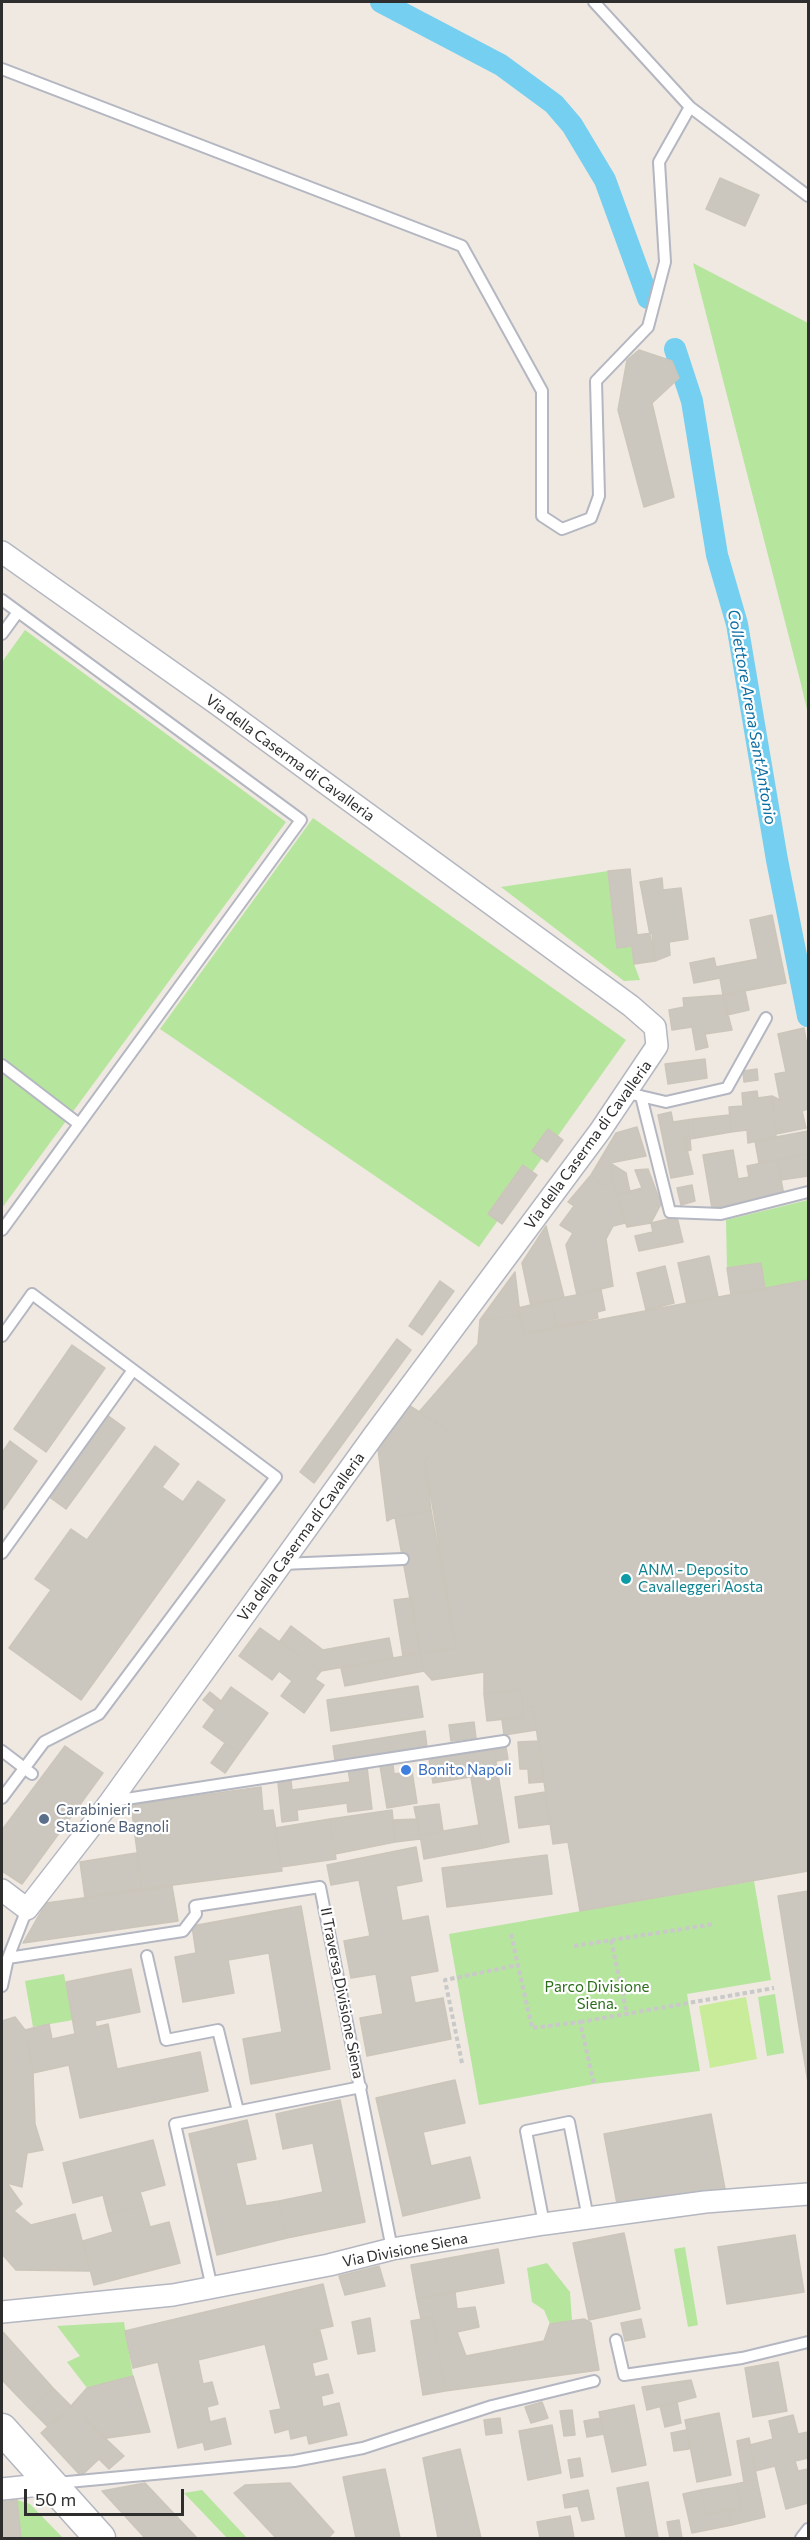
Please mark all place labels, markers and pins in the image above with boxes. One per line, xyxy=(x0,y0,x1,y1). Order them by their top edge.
place label: ANM - Deposito Cavalleggeri Aosta xyxy=(638,1561,763,1596)
marker: ANM - Deposito Cavalleggeri Aosta xyxy=(619,1572,633,1586)
place label: Bonito Napoli xyxy=(418,1761,512,1779)
marker: Bonito Napoli xyxy=(399,1763,413,1777)
place label: Carabinieri - Stazione Bagnoli xyxy=(56,1801,169,1836)
marker: Carabinieri - Stazione Bagnoli xyxy=(37,1812,51,1826)

